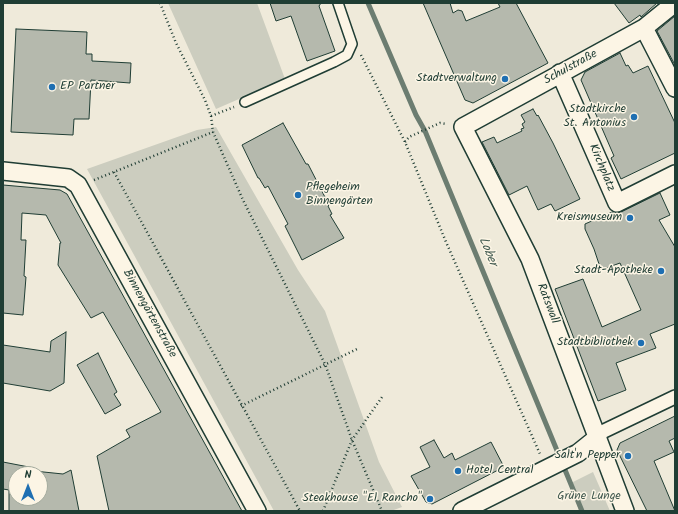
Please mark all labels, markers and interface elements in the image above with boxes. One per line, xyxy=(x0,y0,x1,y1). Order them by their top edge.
street label: Schulstraße xyxy=(542,47,600,89)
place label: Stadtverwaltung xyxy=(416,72,497,86)
marker: Stadtverwaltung xyxy=(500,74,510,84)
place label: EP Partner xyxy=(60,80,115,94)
marker: EP Partner xyxy=(47,82,57,92)
place label: Stadtkirche St. Antonius xyxy=(563,103,626,131)
marker: Stadtkirche St. Antonius xyxy=(629,112,639,122)
street label: Kirchplatz xyxy=(585,142,617,194)
place label: Pflegeheim Binnengärten xyxy=(306,181,373,209)
marker: Pflegeheim Binnengärten xyxy=(293,190,303,200)
place label: Kreismuseum xyxy=(556,211,622,225)
marker: Kreismuseum xyxy=(625,213,635,223)
water label: Lober xyxy=(474,235,500,269)
place label: Stadt-Apotheke xyxy=(574,264,653,278)
marker: Stadt-Apotheke xyxy=(656,266,666,276)
street label: Binnengärtenstraße xyxy=(119,267,179,361)
street label: Ratswall xyxy=(533,282,561,326)
place label: Stadtbibliothek xyxy=(557,336,633,350)
marker: Stadtbibliothek xyxy=(636,338,646,348)
place label: Salt'n Pepper xyxy=(555,449,620,463)
marker: Salt'n Pepper xyxy=(623,451,633,461)
place label: Hotel Central xyxy=(466,464,533,478)
north arrow xyxy=(8,466,48,506)
text: N xyxy=(25,466,31,484)
marker: Hotel Central xyxy=(453,466,463,476)
park label: Grüne Lunge xyxy=(557,490,621,504)
place label: Steakhouse "El Rancho" xyxy=(302,492,422,506)
marker: Steakhouse "El Rancho" xyxy=(425,494,435,504)

